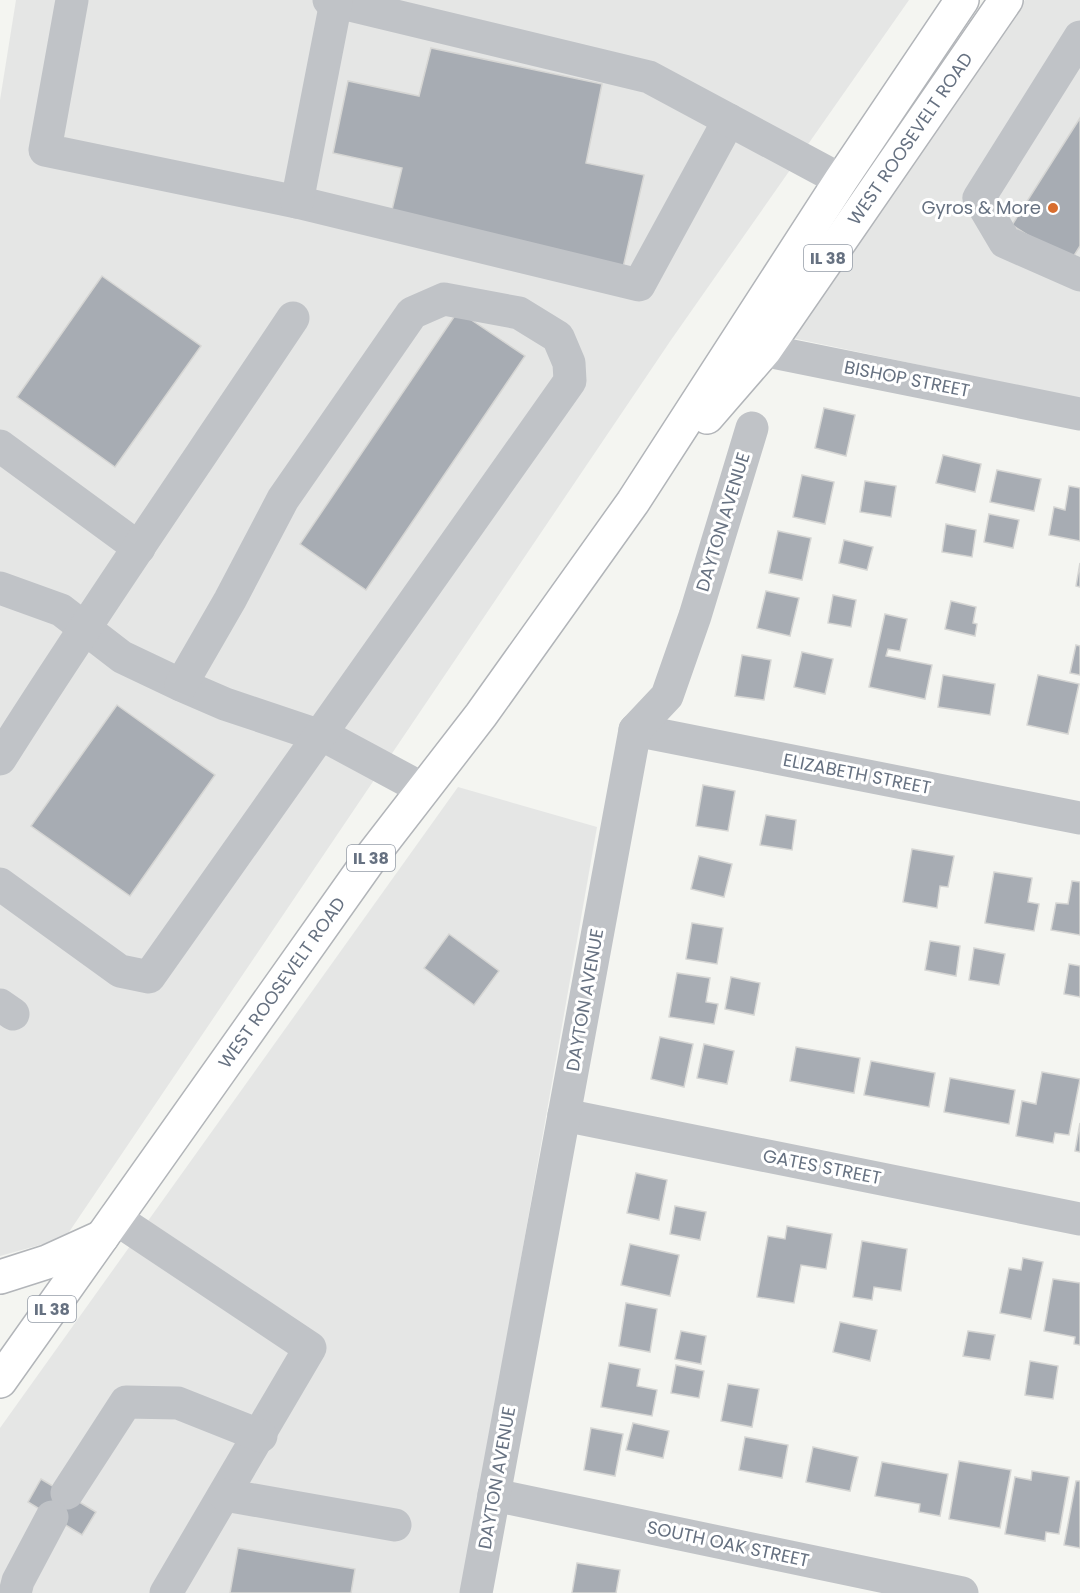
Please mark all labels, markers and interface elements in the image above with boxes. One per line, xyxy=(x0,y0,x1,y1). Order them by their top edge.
street label: WEST ROOSEVELT ROAD xyxy=(842,47,978,230)
place label: Gyros & More xyxy=(921,195,1041,220)
marker: Gyros & More xyxy=(1046,201,1060,215)
road number: IL 38 xyxy=(804,245,852,271)
street label: BISHOP STREET xyxy=(842,354,972,403)
street label: DAYTON AVENUE xyxy=(689,449,756,595)
street label: ELIZABETH STREET xyxy=(781,747,933,800)
road number: IL 38 xyxy=(347,845,395,871)
street label: WEST ROOSEVELT ROAD xyxy=(212,892,351,1073)
street label: DAYTON AVENUE xyxy=(560,927,609,1073)
street label: GATES STREET xyxy=(761,1143,884,1190)
road number: IL 38 xyxy=(28,1296,76,1322)
street label: DAYTON AVENUE xyxy=(472,1405,521,1551)
street label: SOUTH OAK STREET xyxy=(645,1514,812,1573)

